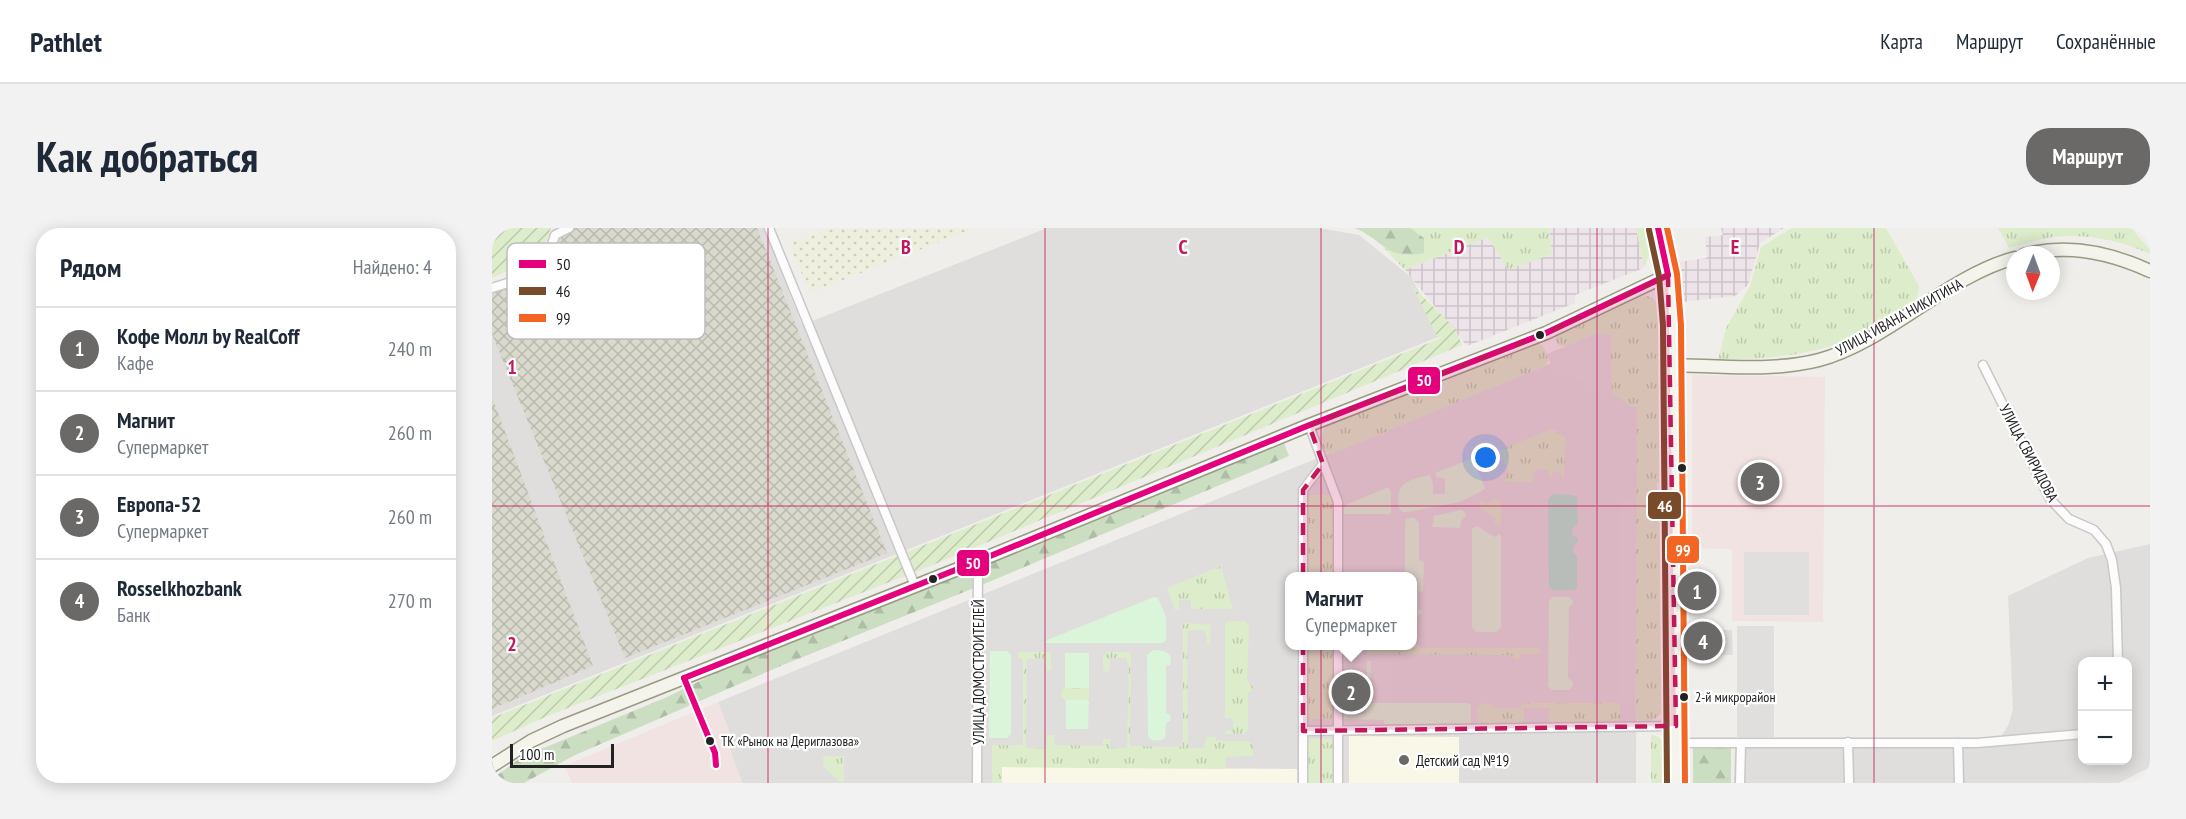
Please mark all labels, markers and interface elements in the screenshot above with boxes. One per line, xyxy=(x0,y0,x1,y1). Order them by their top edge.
text: Pathlet xyxy=(30,23,102,60)
text: Карта xyxy=(1880,28,1923,55)
text: Маршрут xyxy=(1956,28,2023,55)
text: Сохранённые xyxy=(2056,28,2156,55)
button: Маршрут xyxy=(2026,128,2150,185)
text: Как добраться xyxy=(36,129,258,184)
text: B xyxy=(901,234,911,260)
text: C xyxy=(1178,234,1188,260)
text: D xyxy=(1454,234,1465,260)
text: E xyxy=(1731,234,1739,260)
legend xyxy=(507,243,705,339)
north arrow xyxy=(2006,246,2060,300)
text: Рядом xyxy=(60,251,121,284)
text: Найдено: 4 xyxy=(353,254,432,280)
text: 50 xyxy=(556,254,570,274)
street label: УЛИЦА ИВАНА НИКИТИНА xyxy=(1832,274,1967,360)
text: 46 xyxy=(556,281,570,301)
text: 99 xyxy=(556,308,570,328)
text: Кофе Молл by RealCoff xyxy=(117,322,299,350)
unlabelled marker xyxy=(1534,329,1546,341)
text: 1 xyxy=(75,336,84,362)
text: 240 m xyxy=(388,336,432,362)
text: Кафе xyxy=(117,350,154,376)
text: 1 xyxy=(507,354,517,380)
line badge: 50 xyxy=(1407,366,1441,395)
text: 50 xyxy=(1416,370,1432,390)
street label: УЛИЦА СВИРИДОВА xyxy=(1995,401,2063,506)
text: Магнит xyxy=(117,406,175,434)
text: 2 xyxy=(75,420,84,446)
text: 260 m xyxy=(388,420,432,446)
text: Супермаркет xyxy=(117,434,208,460)
your location xyxy=(1471,443,1500,472)
pin: 3 xyxy=(1740,460,1780,504)
unlabelled marker xyxy=(1676,462,1688,474)
text: Европа-52 xyxy=(117,490,202,518)
line badge: 46 xyxy=(1647,491,1682,520)
text: 46 xyxy=(1657,496,1673,516)
text: 3 xyxy=(75,504,84,530)
text: 260 m xyxy=(388,504,432,530)
text: Супермаркет xyxy=(117,518,208,544)
line badge: 99 xyxy=(1666,535,1700,564)
text: 99 xyxy=(1675,540,1691,560)
line badge: 50 xyxy=(956,549,990,577)
text: 50 xyxy=(965,553,981,573)
pin: 1 xyxy=(1678,568,1716,614)
popup xyxy=(1285,572,1417,650)
unlabelled marker xyxy=(927,573,939,585)
text: Rosselkhozbank xyxy=(117,574,242,602)
text: Магнит xyxy=(1305,584,1363,612)
text: 4 xyxy=(75,588,84,614)
text: 270 m xyxy=(388,588,432,614)
street label: УЛИЦА ДОМОСТРОИТЕЛЕЙ xyxy=(969,599,988,745)
text: Банк xyxy=(117,602,150,628)
text: Супермаркет xyxy=(1305,612,1397,638)
pin: 4 xyxy=(1684,618,1722,664)
text: 2 xyxy=(507,631,517,657)
map controls xyxy=(2078,657,2132,765)
button: + xyxy=(2078,657,2132,711)
pin: 2 xyxy=(1332,670,1370,714)
place label: 2-й микрорайон xyxy=(1695,688,1775,706)
marker: 2-й микрорайон xyxy=(1678,691,1690,703)
button: − xyxy=(2078,711,2132,765)
place label: ТК «Рынок на Дериглазова» xyxy=(721,732,859,750)
marker: ТК «Рынок на Дериглазова» xyxy=(704,735,716,747)
scale bar xyxy=(510,741,614,768)
text: 100 m xyxy=(519,744,554,764)
place label: Детский сад №19 xyxy=(1416,751,1509,770)
marker: Детский сад №19 xyxy=(1397,753,1411,767)

